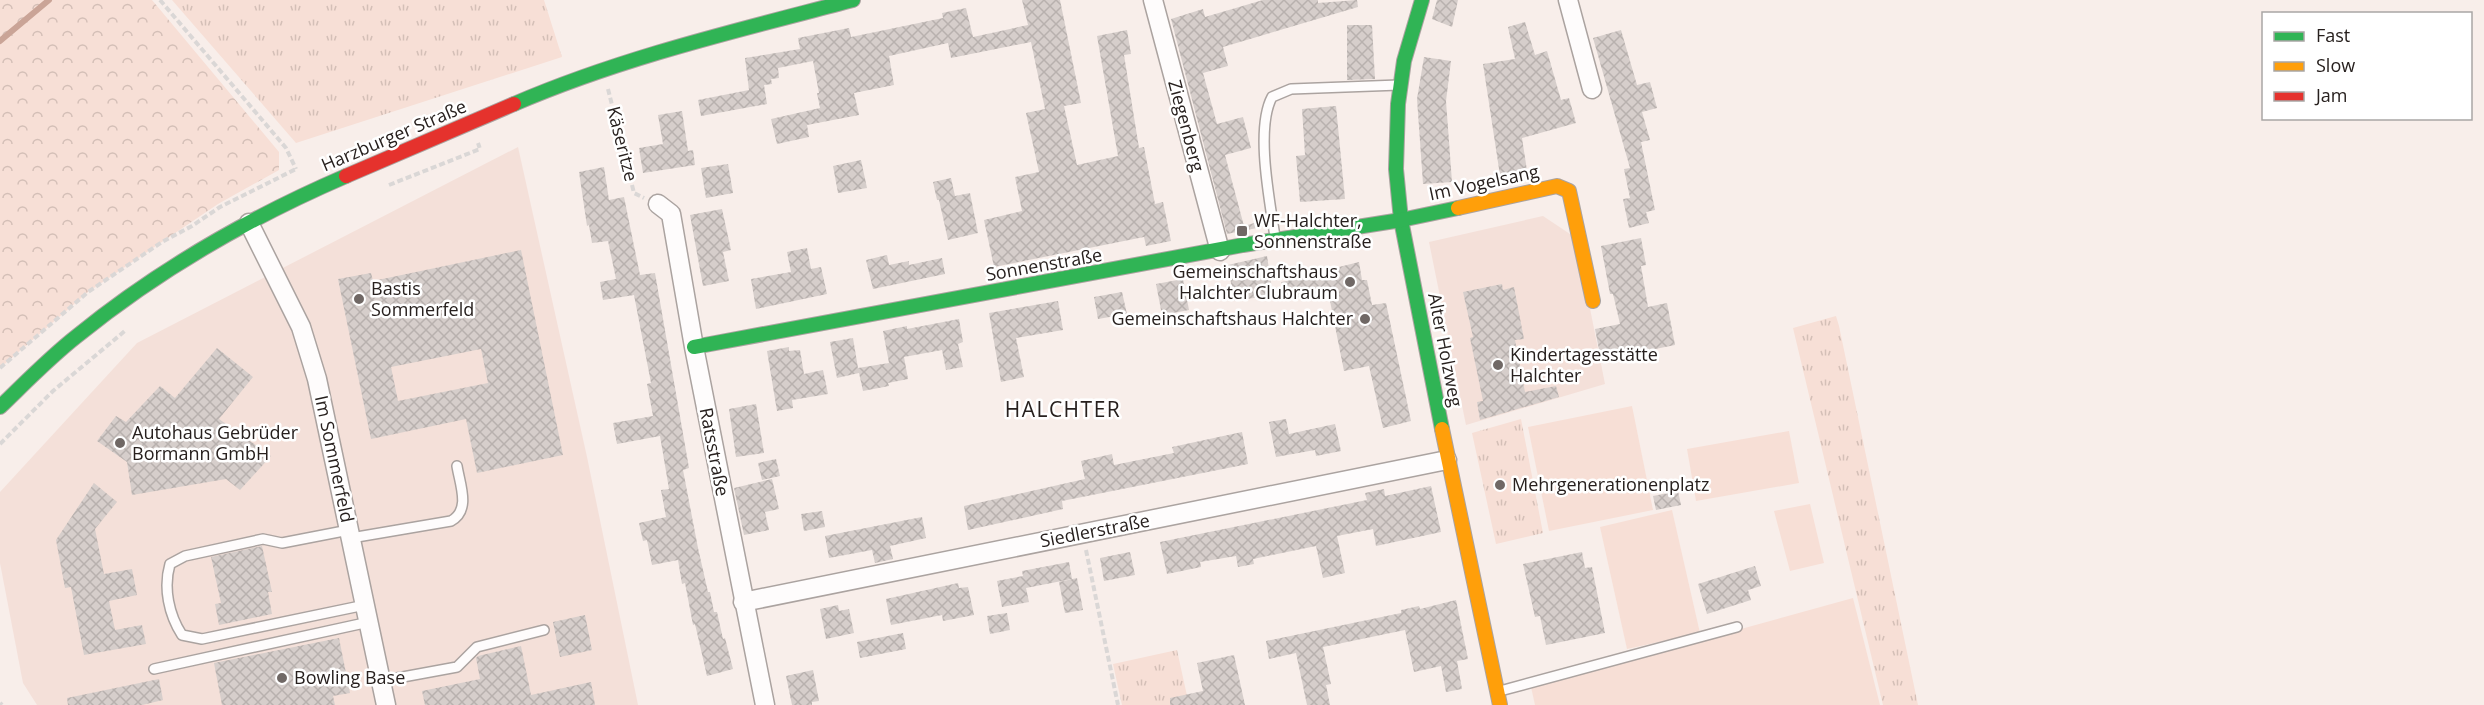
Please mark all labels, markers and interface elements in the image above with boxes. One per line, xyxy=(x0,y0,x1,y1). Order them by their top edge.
legend xyxy=(2262,12,2472,120)
text: Fast xyxy=(2316,23,2350,47)
text: Slow xyxy=(2316,53,2355,77)
street label: Ziegenberg xyxy=(1163,77,1211,175)
text: Jam xyxy=(2314,83,2348,107)
street label: Harzburger Straße xyxy=(317,94,470,176)
street label: Käseritze xyxy=(602,104,644,184)
street label: Im Vogelsang xyxy=(1427,159,1541,205)
place label: WF-Halchter, Sonnenstraße xyxy=(1254,208,1372,253)
marker: WF-Halchter, Sonnenstraße xyxy=(1235,224,1249,238)
street label: Sonnenstraße xyxy=(984,242,1104,286)
place label: Gemeinschaftshaus Halchter Clubraum xyxy=(1173,259,1338,304)
marker: Gemeinschaftshaus Halchter Clubraum xyxy=(1343,275,1357,289)
place label: Bastis Sommerfeld xyxy=(371,276,474,321)
street label: Alter Holzweg xyxy=(1423,291,1469,409)
marker: Bastis Sommerfeld xyxy=(352,292,366,306)
place label: Gemeinschaftshaus Halchter xyxy=(1111,306,1354,330)
marker: Gemeinschaftshaus Halchter xyxy=(1358,312,1372,326)
place label: Kindertagesstätte Halchter xyxy=(1510,342,1658,387)
marker: Kindertagesstätte Halchter xyxy=(1491,358,1505,372)
street label: Im Sommerfeld xyxy=(310,393,360,525)
district label: HALCHTER xyxy=(1005,395,1121,423)
street label: Ratsstraße xyxy=(695,405,735,498)
place label: Autohaus Gebrüder Bormann GmbH xyxy=(132,420,299,465)
marker: Autohaus Gebrüder Bormann GmbH xyxy=(113,436,127,450)
place label: Mehrgenerationenplatz xyxy=(1512,472,1709,496)
marker: Mehrgenerationenplatz xyxy=(1493,478,1507,492)
street label: Siedlerstraße xyxy=(1038,508,1152,552)
place label: Bowling Base xyxy=(294,665,405,689)
marker: Bowling Base xyxy=(275,671,289,685)

